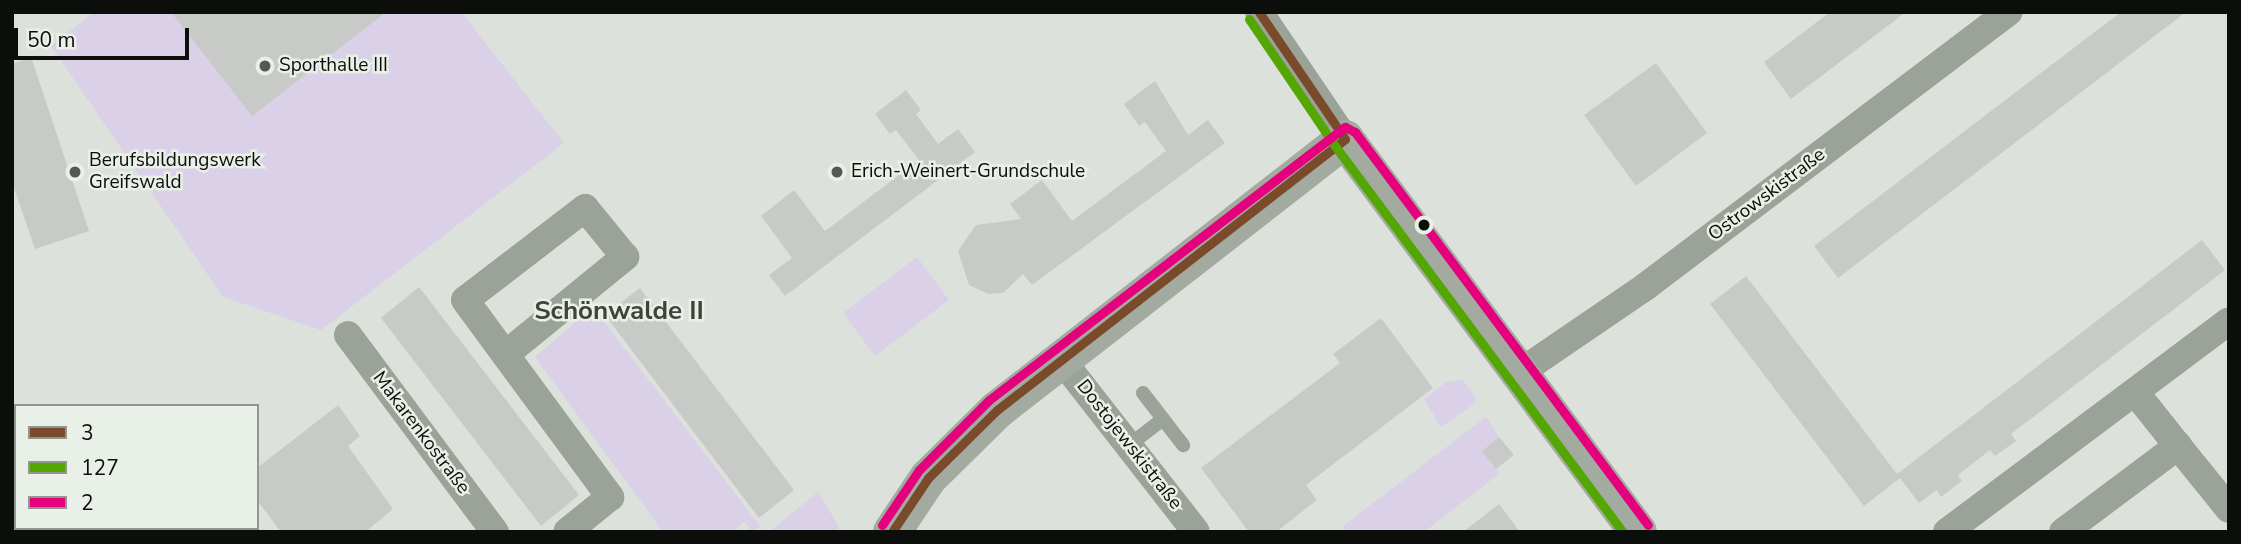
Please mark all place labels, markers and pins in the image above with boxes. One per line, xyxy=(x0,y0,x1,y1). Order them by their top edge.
place label: Sporthalle III xyxy=(279,55,388,77)
marker: Sporthalle III xyxy=(257,58,273,74)
place label: Berufsbildungswerk Greifswald xyxy=(89,150,261,194)
place label: Erich-Weinert-Grundschule xyxy=(851,161,1085,183)
marker: Berufsbildungswerk Greifswald xyxy=(67,164,83,180)
marker: Erich-Weinert-Grundschule xyxy=(829,164,845,180)
unlabelled marker xyxy=(1417,218,1431,232)

